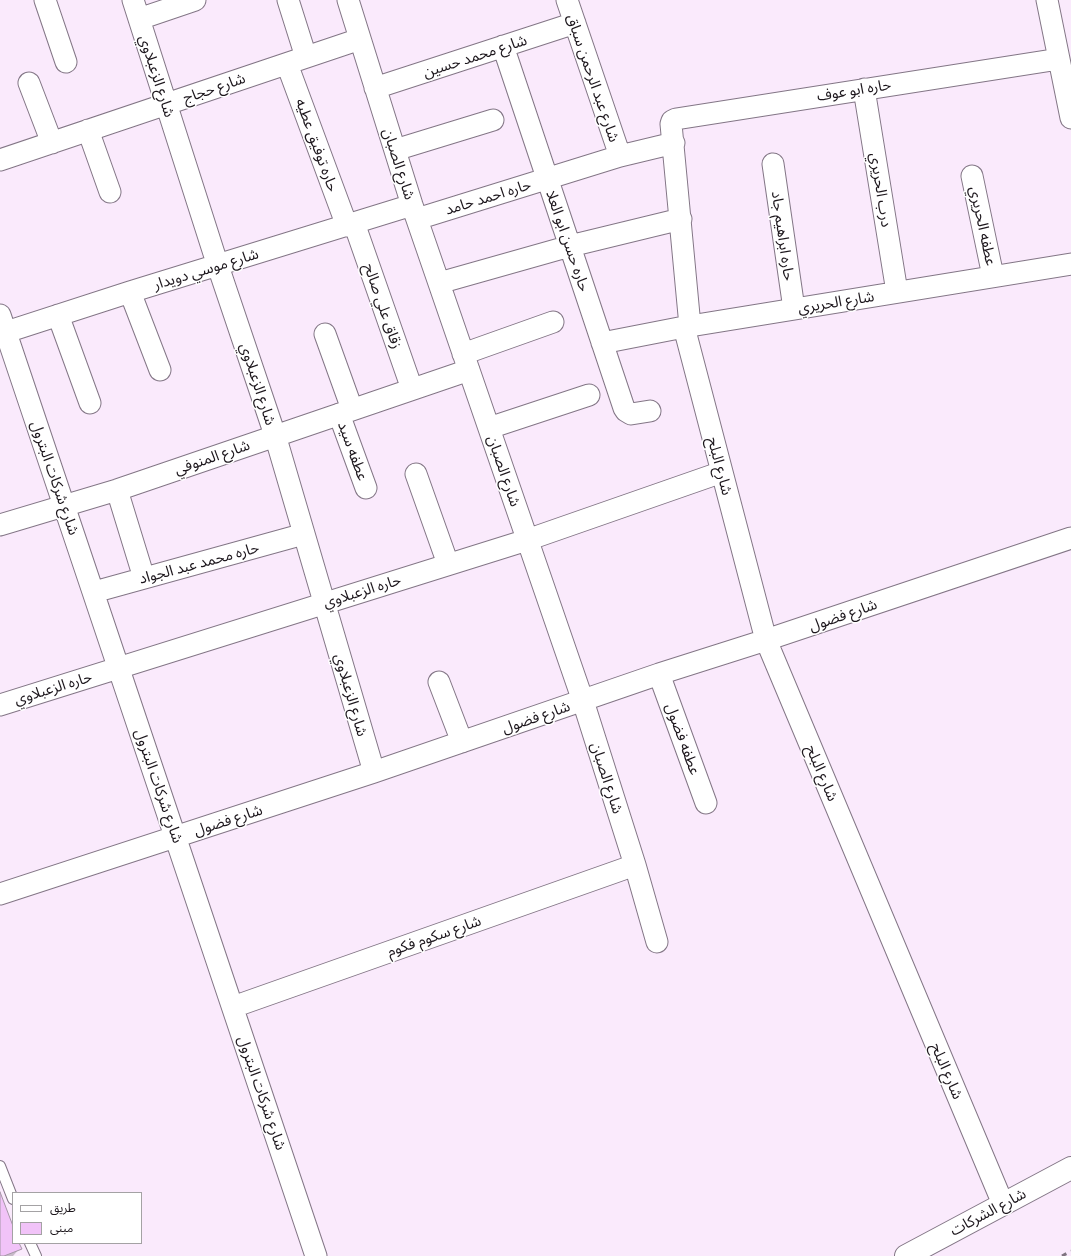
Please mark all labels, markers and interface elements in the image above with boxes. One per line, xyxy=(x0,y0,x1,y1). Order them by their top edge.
street label: شارع عبد الرحمن سباق xyxy=(563,12,623,144)
street label: شارع محمد حسين xyxy=(421,31,529,81)
street label: شارع الزعبلاوي xyxy=(135,33,179,119)
street label: شارع حجاج xyxy=(180,69,248,107)
street label: حاره ابو عوف xyxy=(816,75,892,105)
street label: حاره توفيق عطيه xyxy=(292,96,342,194)
street label: شارع الصبان xyxy=(379,126,419,202)
street label: درب الحريري xyxy=(866,151,896,229)
street label: حاره احمد حامد xyxy=(443,175,533,219)
street label: عطفه الحريري xyxy=(966,185,1000,267)
street label: حاره حسن ابو العلا xyxy=(542,188,594,294)
street label: حاره ابراهيم جاد xyxy=(768,190,798,282)
street label: شارع موسي دويدار xyxy=(151,244,261,294)
street label: زقاق علي صالح xyxy=(360,261,406,351)
street label: شارع الحريري xyxy=(797,287,875,317)
street label: شارع الزعبلاوي xyxy=(236,341,280,427)
street label: شارع شركات البترول xyxy=(27,418,83,538)
street label: عطفه سيد xyxy=(334,419,372,483)
street label: شارع الصبان xyxy=(483,433,525,509)
street label: شارع البلح xyxy=(704,435,736,497)
street label: شارع المنوفي xyxy=(172,436,252,478)
street label: حاره محمد عبد الجواد xyxy=(137,538,261,588)
street label: حاره الزعبلاوي xyxy=(321,571,403,611)
street label: شارع فضول xyxy=(806,595,880,635)
street label: شارع الزعبلاوي xyxy=(331,651,371,739)
street label: حاره الزعبلاوي xyxy=(12,668,94,708)
street label: شارع فضول xyxy=(499,697,573,737)
street label: عطفه فضول xyxy=(662,701,704,777)
street label: شارع شركات البترول xyxy=(131,726,187,846)
street label: شارع الصبان xyxy=(587,740,627,816)
street label: شارع البلح xyxy=(802,742,842,804)
street label: شارع فضول xyxy=(191,800,265,840)
street label: شارع سكوم فكوم xyxy=(385,911,483,961)
street label: شارع شركات البترول xyxy=(234,1033,290,1153)
street label: شارع البلح xyxy=(927,1040,967,1102)
street label: شارع الشركات xyxy=(947,1184,1029,1240)
legend xyxy=(12,1192,142,1244)
text: طريق xyxy=(50,1200,76,1214)
text: مبنى xyxy=(50,1220,73,1234)

